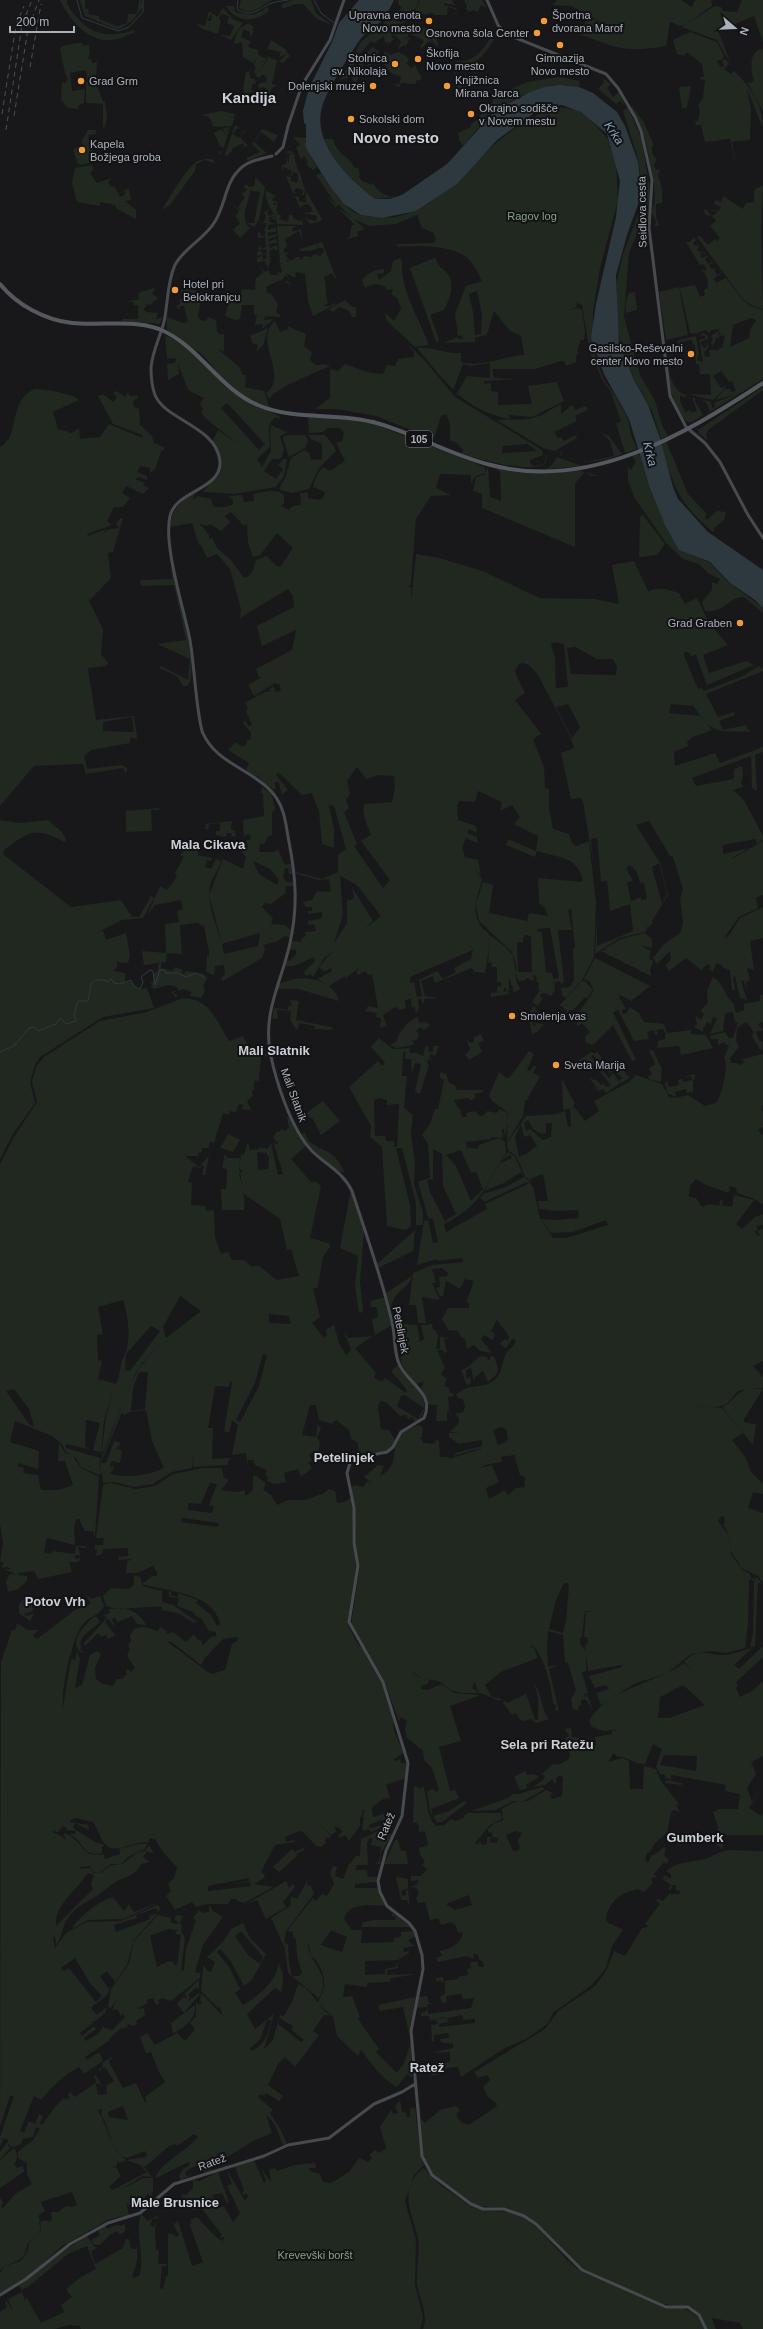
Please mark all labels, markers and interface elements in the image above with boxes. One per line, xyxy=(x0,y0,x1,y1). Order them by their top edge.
scale bar xyxy=(10,8,74,34)
north arrow xyxy=(715,8,755,48)
place label: Upravna enota Novo mesto xyxy=(349,9,422,34)
place label: Športna dvorana Marof xyxy=(552,9,624,34)
text: 200 m xyxy=(16,15,49,29)
marker: Upravna enota Novo mesto xyxy=(424,16,434,26)
marker: Športna dvorana Marof xyxy=(539,16,549,26)
text: N xyxy=(737,26,751,37)
place label: Osnovna šola Center xyxy=(426,27,529,39)
marker: Osnovna šola Center xyxy=(532,28,542,38)
marker: Gimnazija Novo mesto xyxy=(555,40,565,50)
place label: Škofija Novo mesto xyxy=(426,47,485,72)
place label: Stolnica sv. Nikolaja xyxy=(332,52,388,77)
place label: Gimnazija Novo mesto xyxy=(531,52,589,77)
marker: Škofija Novo mesto xyxy=(413,54,423,64)
marker: Stolnica sv. Nikolaja xyxy=(390,59,400,69)
place label: Knjižnica Mirana Jarca xyxy=(455,74,519,99)
place label: Grad Grm xyxy=(89,75,138,87)
marker: Grad Grm xyxy=(76,76,86,86)
place label: Dolenjski muzej xyxy=(288,80,365,92)
marker: Dolenjski muzej xyxy=(368,81,378,91)
marker: Knjižnica Mirana Jarca xyxy=(442,81,452,91)
district label: Kandija xyxy=(222,89,277,106)
place label: Okrajno sodišče v Novem mestu xyxy=(479,102,558,127)
marker: Okrajno sodišče v Novem mestu xyxy=(466,109,476,119)
place label: Sokolski dom xyxy=(359,113,424,125)
marker: Sokolski dom xyxy=(346,114,356,124)
water label: Krka xyxy=(601,119,627,147)
district label: Novo mesto xyxy=(353,129,439,146)
place label: Kapela Božjega groba xyxy=(90,138,162,163)
marker: Kapela Božjega groba xyxy=(77,145,87,155)
street label: Seidlova cesta xyxy=(635,175,649,248)
park label: Ragov log xyxy=(507,210,557,222)
place label: Hotel pri Belokranjcu xyxy=(183,278,240,303)
marker: Hotel pri Belokranjcu xyxy=(170,285,180,295)
place label: Gasilsko-Reševalni center Novo mesto xyxy=(589,342,683,367)
marker: Gasilsko-Reševalni center Novo mesto xyxy=(686,349,696,359)
road number: 105 xyxy=(406,431,432,447)
water label: Krka xyxy=(640,440,660,468)
place label: Grad Graben xyxy=(668,617,732,629)
marker: Grad Graben xyxy=(735,618,745,628)
district label: Mala Cikava xyxy=(171,837,246,852)
place label: Smolenja vas xyxy=(520,1010,587,1022)
marker: Smolenja vas xyxy=(507,1011,517,1021)
district label: Mali Slatnik xyxy=(238,1043,311,1058)
place label: Sveta Marija xyxy=(564,1059,626,1071)
marker: Sveta Marija xyxy=(551,1060,561,1070)
street label: Mali Slatnik xyxy=(279,1067,309,1124)
street label: Petelinjek xyxy=(391,1305,412,1355)
district label: Petelinjek xyxy=(314,1450,375,1465)
district label: Potov Vrh xyxy=(25,1594,85,1609)
district label: Sela pri Ratežu xyxy=(500,1737,594,1752)
street label: Ratež xyxy=(375,1810,397,1842)
district label: Gumberk xyxy=(666,1830,724,1845)
district label: Ratež xyxy=(410,2060,445,2075)
street label: Ratež xyxy=(196,2151,228,2173)
district label: Male Brusnice xyxy=(131,2195,219,2210)
park label: Krevevški boršt xyxy=(277,2249,353,2261)

